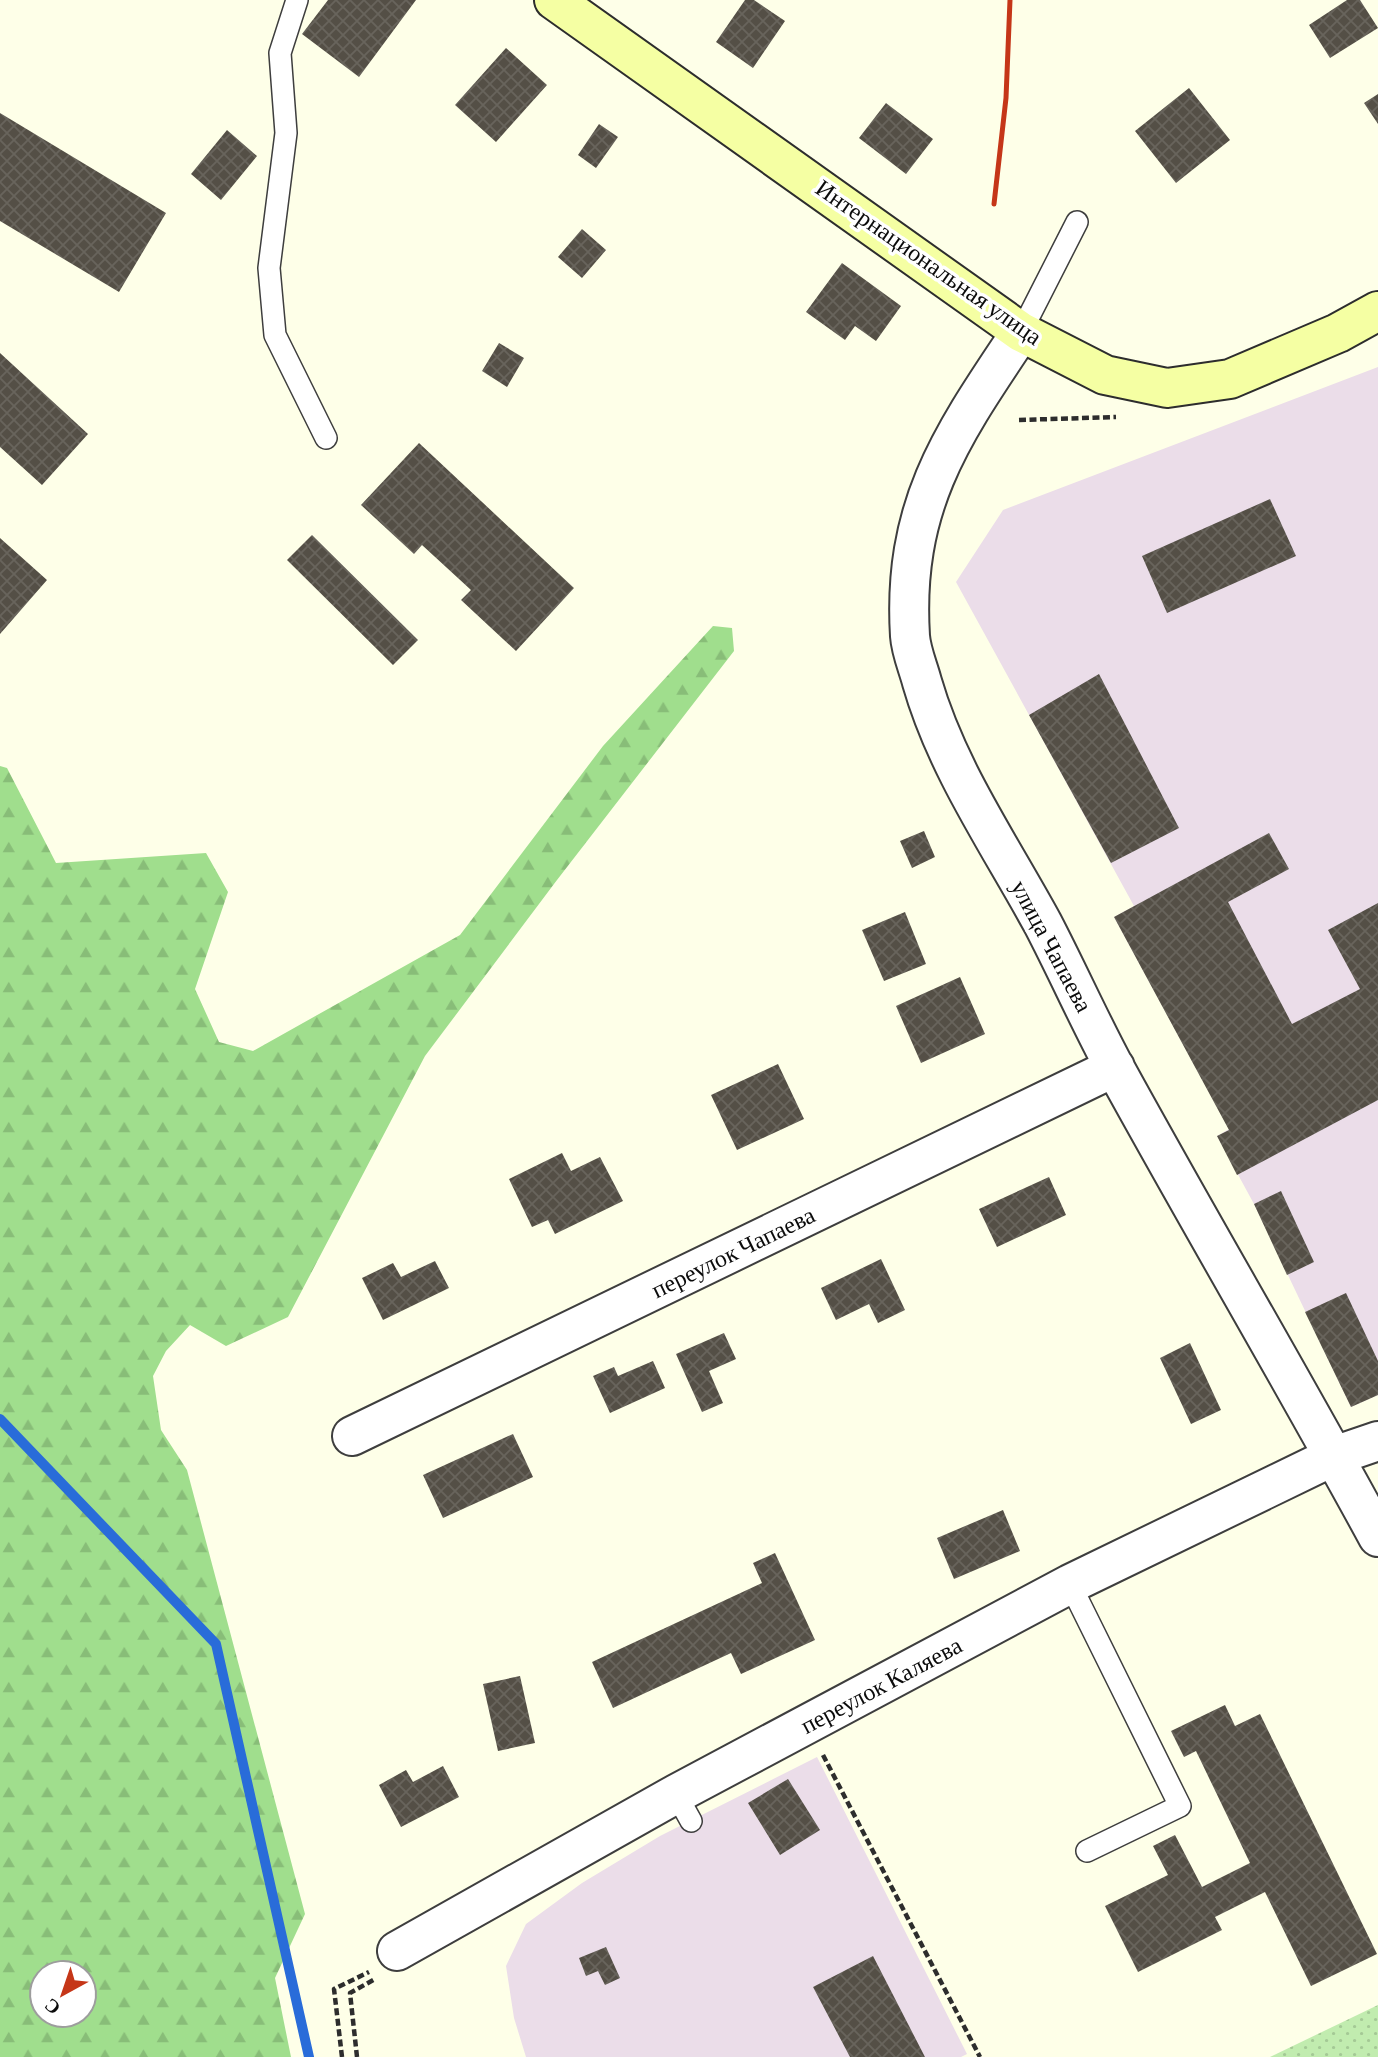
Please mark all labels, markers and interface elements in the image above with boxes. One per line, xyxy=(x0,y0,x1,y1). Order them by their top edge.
street label: Интернациональная улица xyxy=(811,174,1047,351)
street label: улица Чапаева xyxy=(1006,875,1098,1017)
street label: переулок Чапаева xyxy=(647,1201,819,1303)
street label: переулок Каляева xyxy=(796,1631,966,1739)
north arrow xyxy=(28,1959,98,2029)
text: С xyxy=(40,1994,64,2019)

